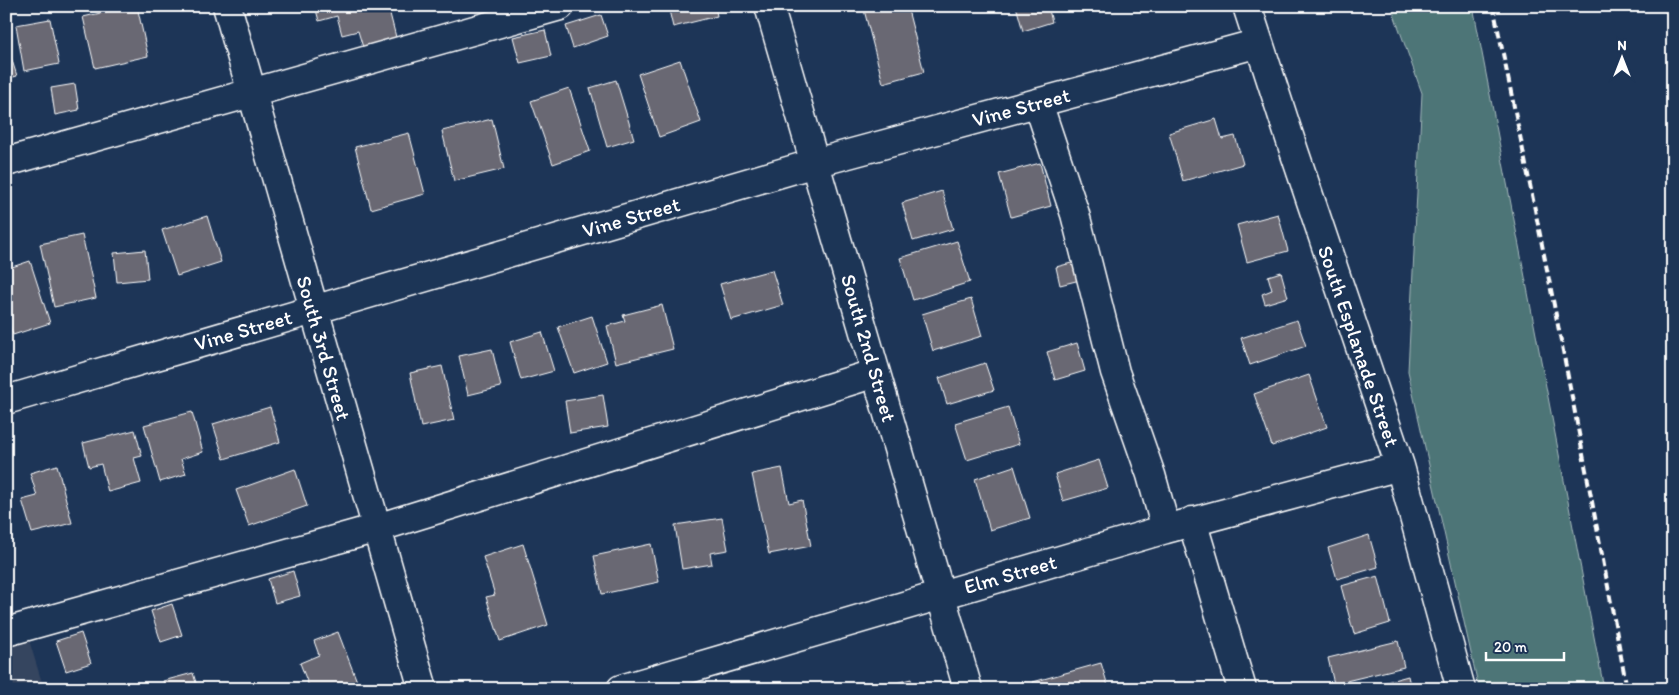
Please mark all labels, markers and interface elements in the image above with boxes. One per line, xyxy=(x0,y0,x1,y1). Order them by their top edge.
north arrow xyxy=(1596,32,1646,82)
text: N xyxy=(1617,37,1627,54)
street label: Vine Street xyxy=(969,82,1073,132)
street label: Vine Street xyxy=(579,191,683,243)
street label: South Esplanade Street xyxy=(1313,242,1405,450)
street label: South 2nd Street xyxy=(836,271,902,425)
street label: South 3rd Street xyxy=(291,273,357,423)
street label: Vine Street xyxy=(191,304,295,356)
street label: Elm Street xyxy=(961,549,1059,599)
scale bar xyxy=(1486,630,1564,662)
text: 20 m xyxy=(1494,638,1528,656)

